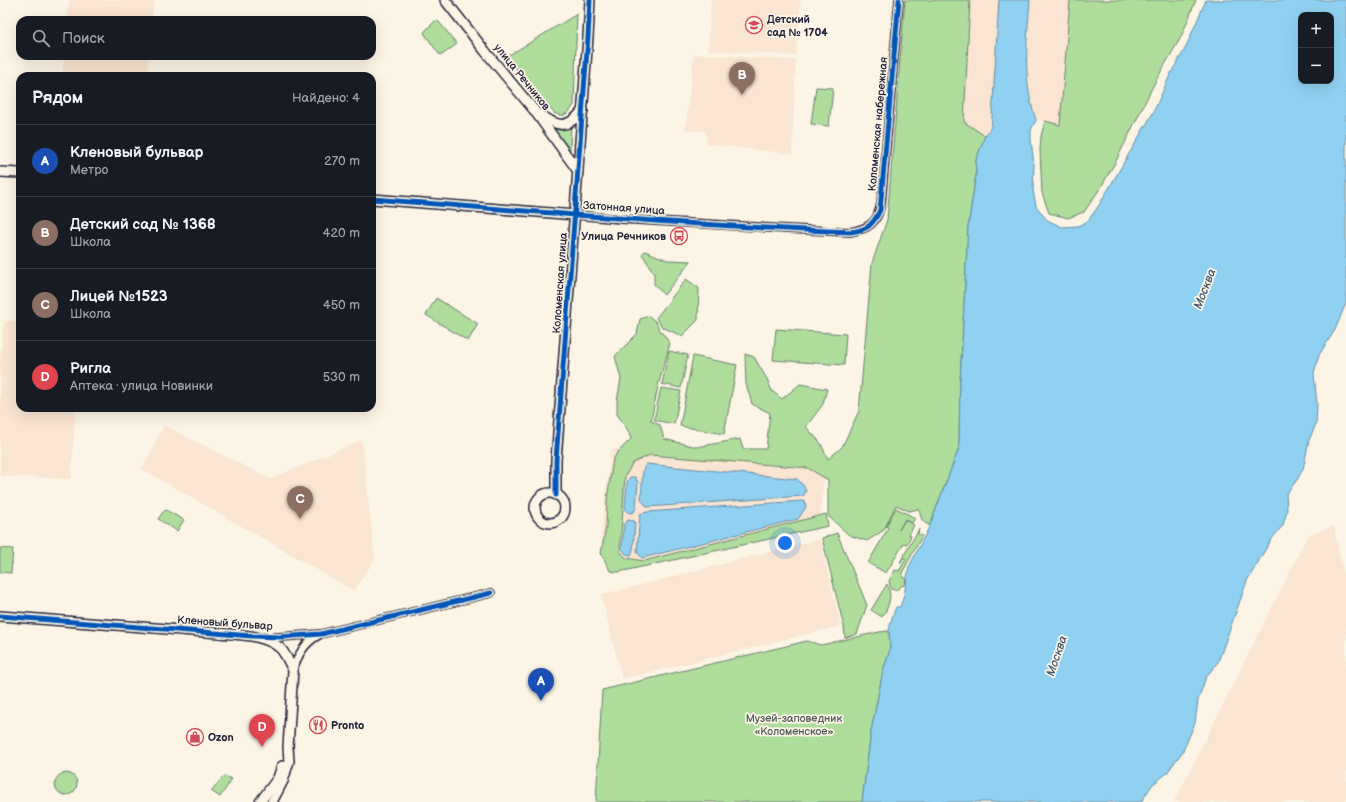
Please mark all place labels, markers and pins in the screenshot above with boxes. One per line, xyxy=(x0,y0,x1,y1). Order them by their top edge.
place label: Детский сад № 1704 xyxy=(767,13,828,39)
school or university icon: Детский сад № 1704 xyxy=(744,15,764,35)
pin: B xyxy=(729,62,755,95)
bus stop icon: Улица Речников xyxy=(669,226,689,246)
place label: Улица Речников xyxy=(581,230,666,243)
pin: C xyxy=(287,486,313,519)
pin: A xyxy=(528,668,554,701)
pin: D xyxy=(249,714,275,747)
restaurant icon: Pronto xyxy=(308,715,328,735)
place label: Pronto xyxy=(331,719,364,732)
shop icon: Ozon xyxy=(185,727,205,747)
place label: Ozon xyxy=(208,731,234,744)

